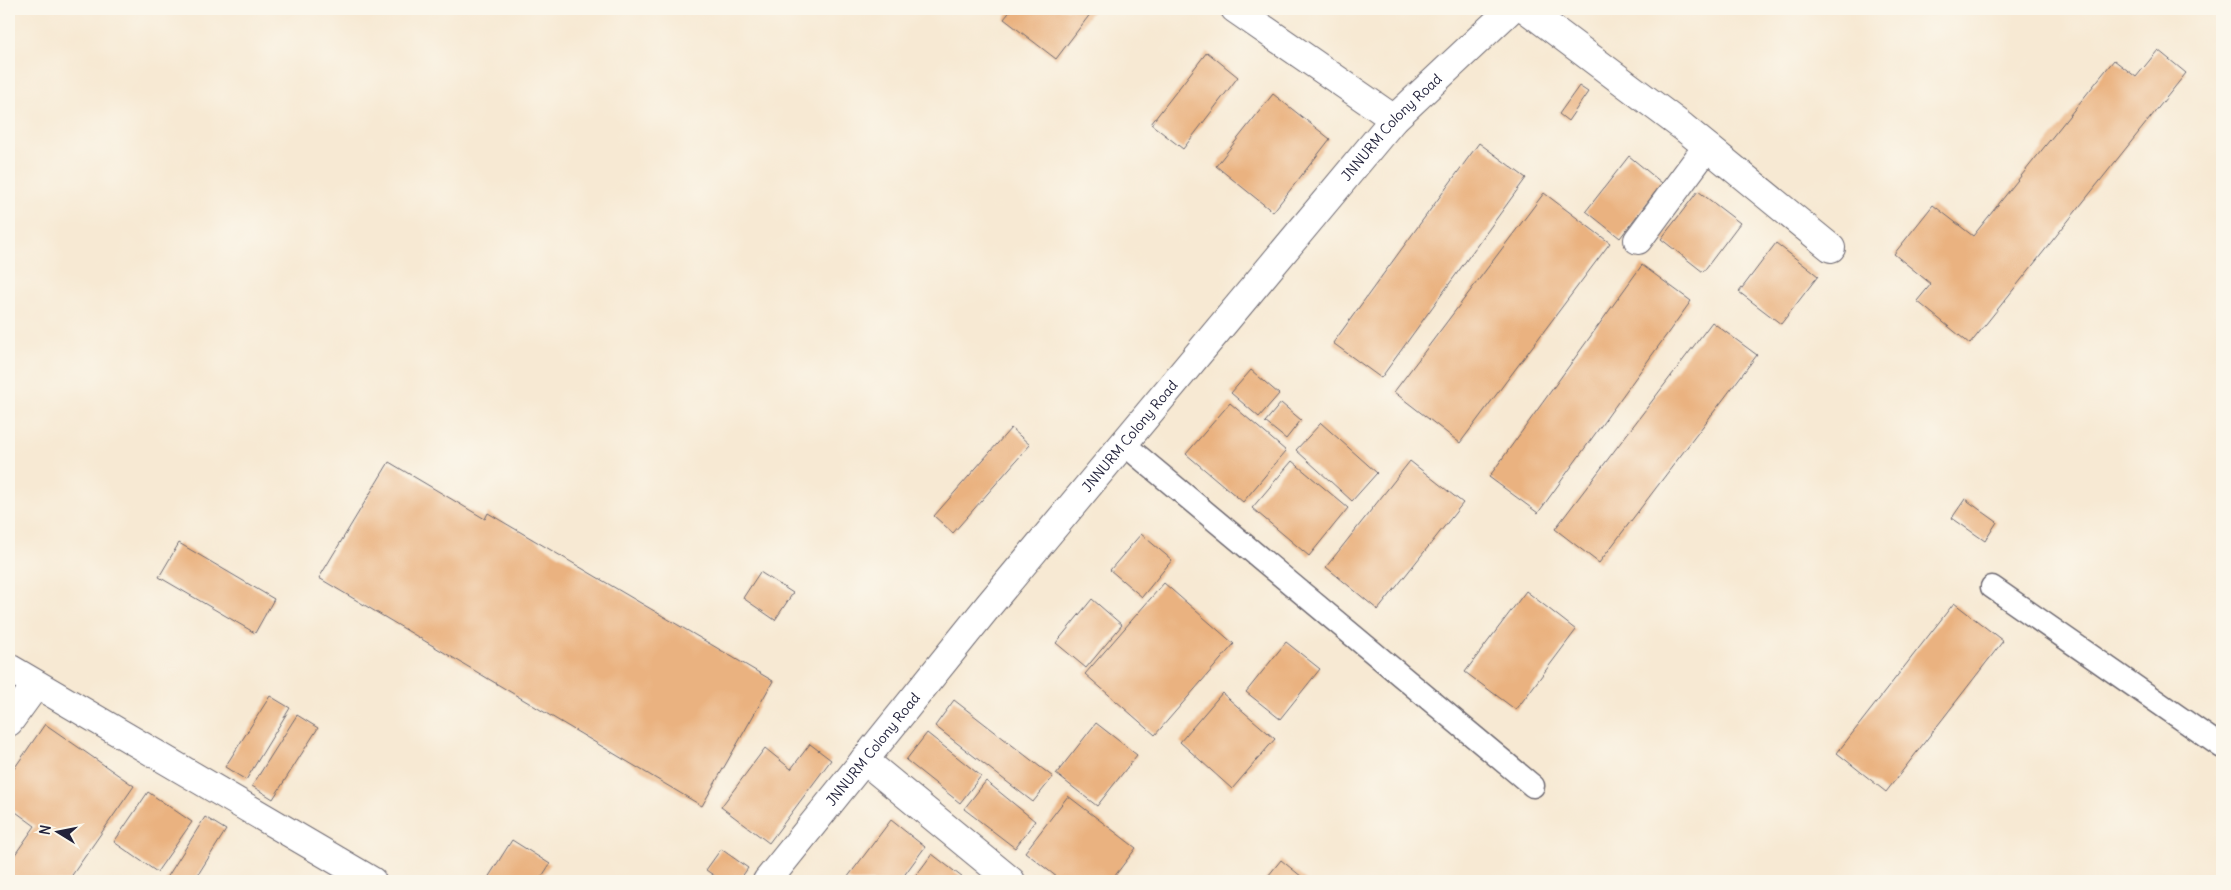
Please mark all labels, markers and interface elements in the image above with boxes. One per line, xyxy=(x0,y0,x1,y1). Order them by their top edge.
street label: JNNURM Colony Road xyxy=(1337,70,1445,185)
street label: JNNURM Colony Road xyxy=(1078,377,1181,496)
street label: JNNURM Colony Road xyxy=(822,689,924,810)
north arrow xyxy=(32,808,82,858)
text: N xyxy=(35,823,55,836)

